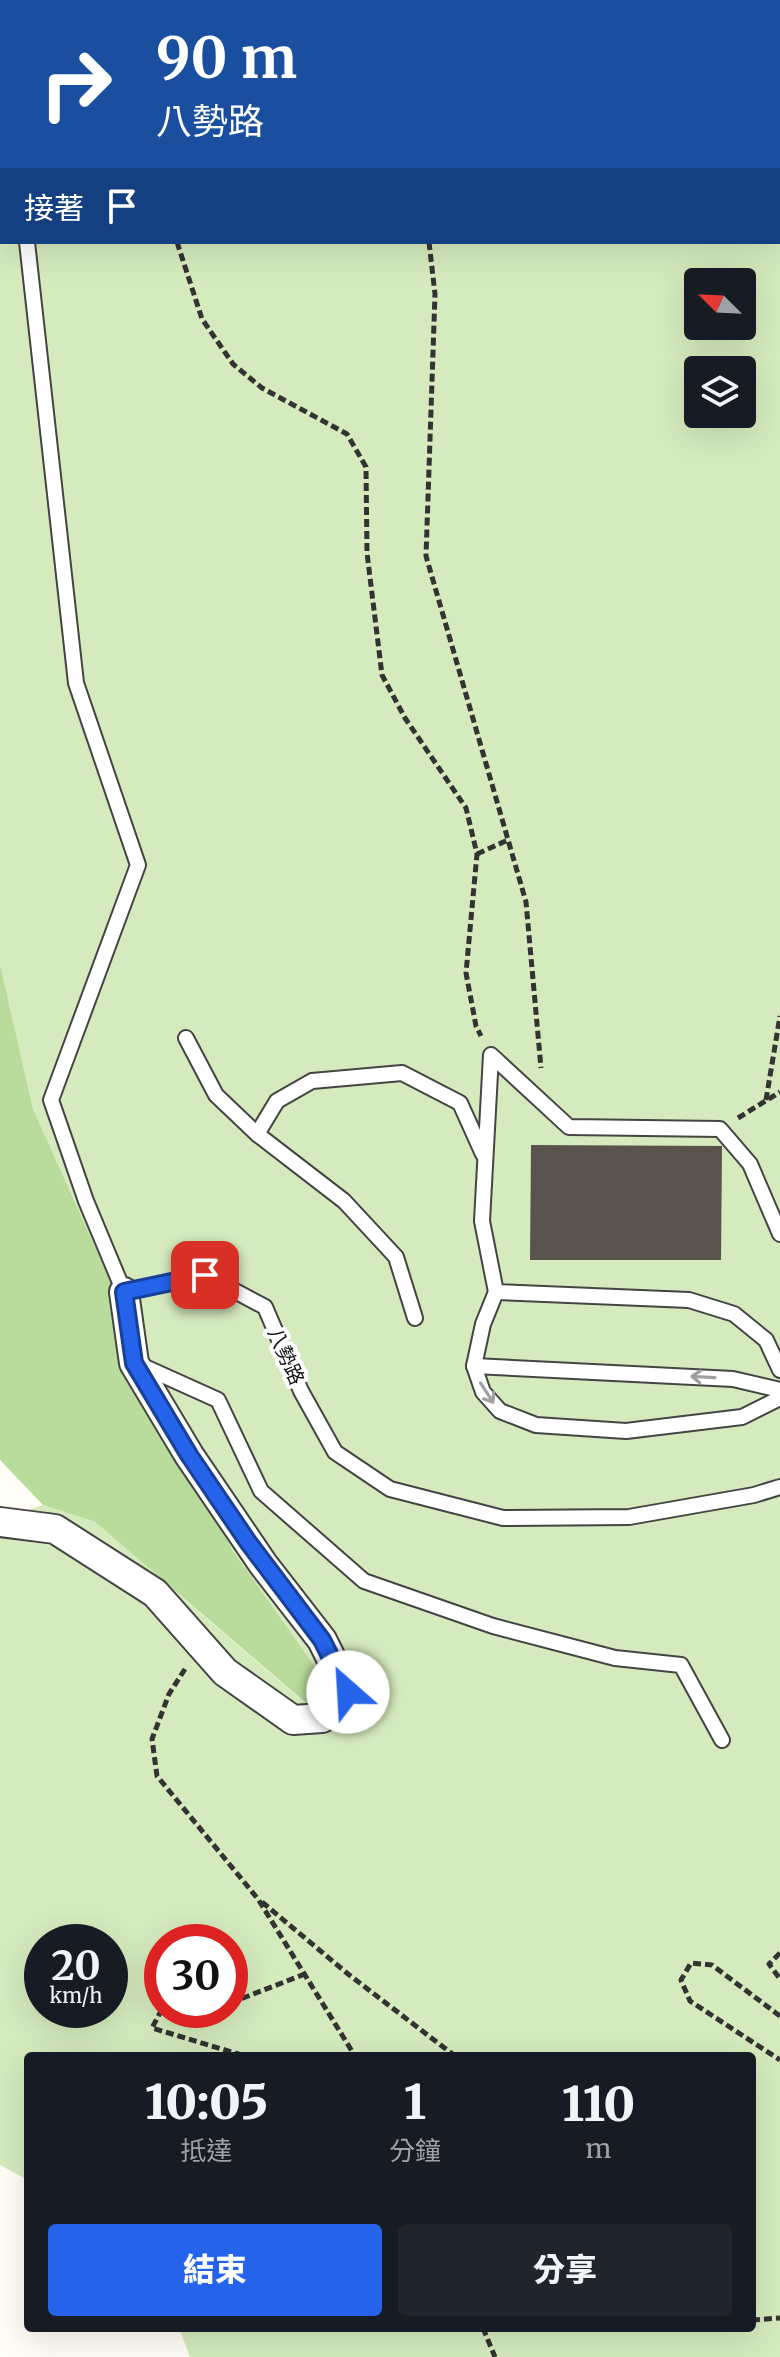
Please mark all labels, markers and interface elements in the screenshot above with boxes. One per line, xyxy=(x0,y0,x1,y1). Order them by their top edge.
text: 90 m xyxy=(156,23,297,93)
icon: right xyxy=(24,32,128,136)
text: 八勢路 xyxy=(156,99,264,144)
icon: arrive xyxy=(100,184,144,228)
text: 接著 xyxy=(24,189,84,227)
north arrow xyxy=(684,268,756,340)
map controls xyxy=(684,268,756,428)
button: layers xyxy=(684,356,756,428)
pin xyxy=(171,1241,239,1309)
icon: arrive xyxy=(183,1253,227,1297)
street label: 八勢路 xyxy=(263,1323,310,1388)
one-way arrow xyxy=(690,1370,717,1385)
one-way arrow xyxy=(479,1382,496,1404)
position arrow xyxy=(306,1650,390,1734)
speed limit sign: 30 xyxy=(144,1924,248,2028)
text: 20 xyxy=(51,1941,101,1991)
text: km/h xyxy=(50,1983,102,2008)
text: 10:05 xyxy=(145,2072,268,2132)
text: 1 xyxy=(404,2072,426,2132)
text: 110 xyxy=(562,2074,635,2134)
text: m xyxy=(586,2132,611,2165)
text: 抵達 xyxy=(180,2134,232,2167)
text: 分鐘 xyxy=(389,2134,441,2167)
button: 結束 xyxy=(48,2224,382,2316)
button: 分享 xyxy=(398,2224,732,2316)

